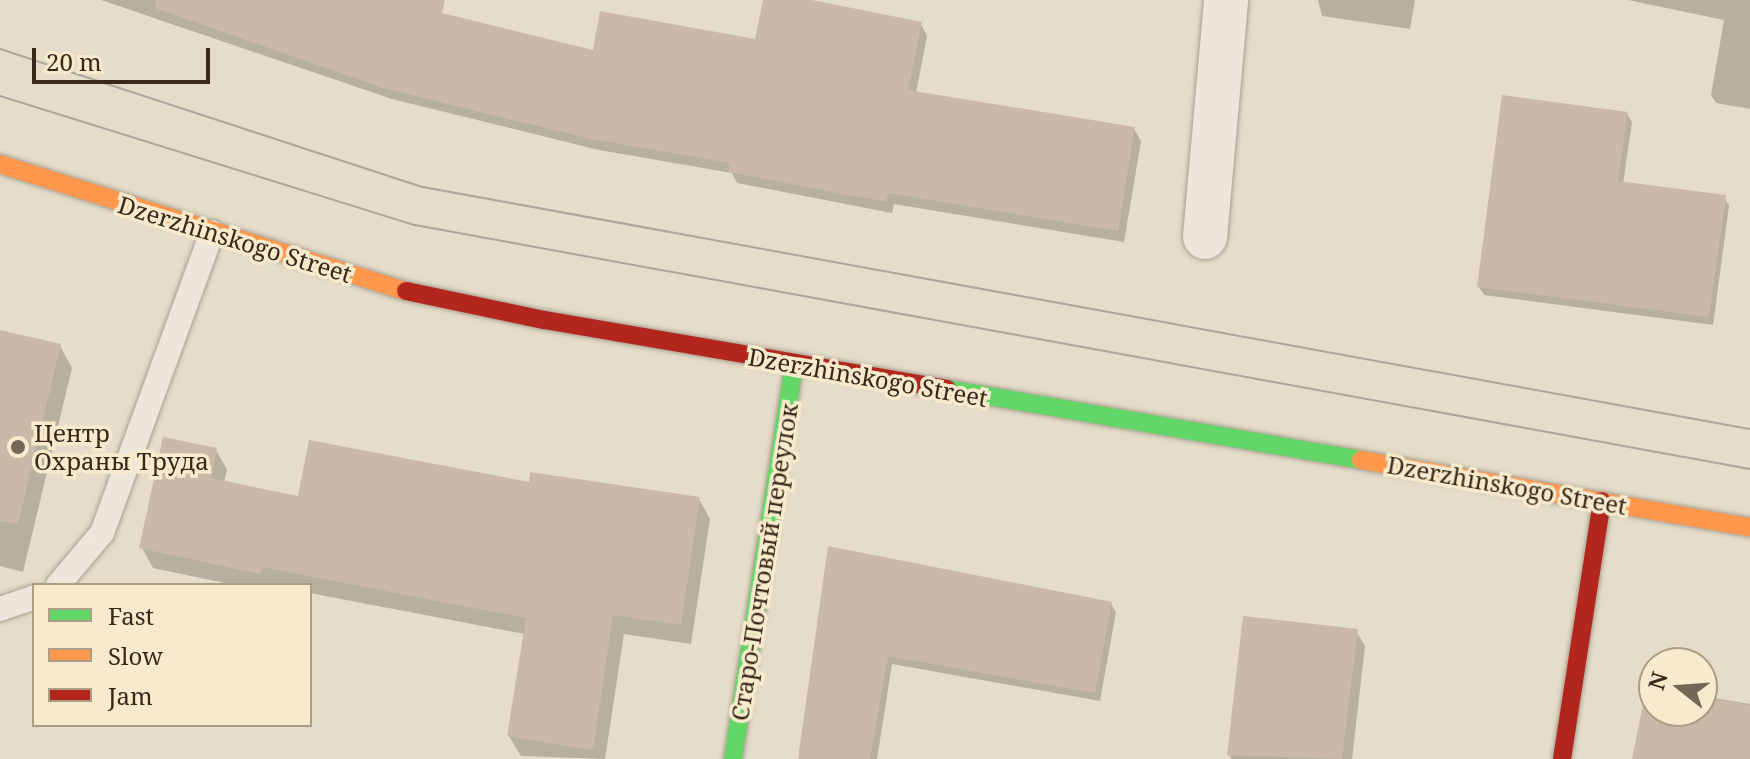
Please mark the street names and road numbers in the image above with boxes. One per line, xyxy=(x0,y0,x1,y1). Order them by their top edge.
street label: Dzerzhinskogo Street xyxy=(115,190,355,288)
street label: Dzerzhinskogo Street xyxy=(746,342,990,412)
street label: Старо-Почтовый переулок xyxy=(725,401,803,723)
street label: Dzerzhinskogo Street xyxy=(1385,450,1629,520)

